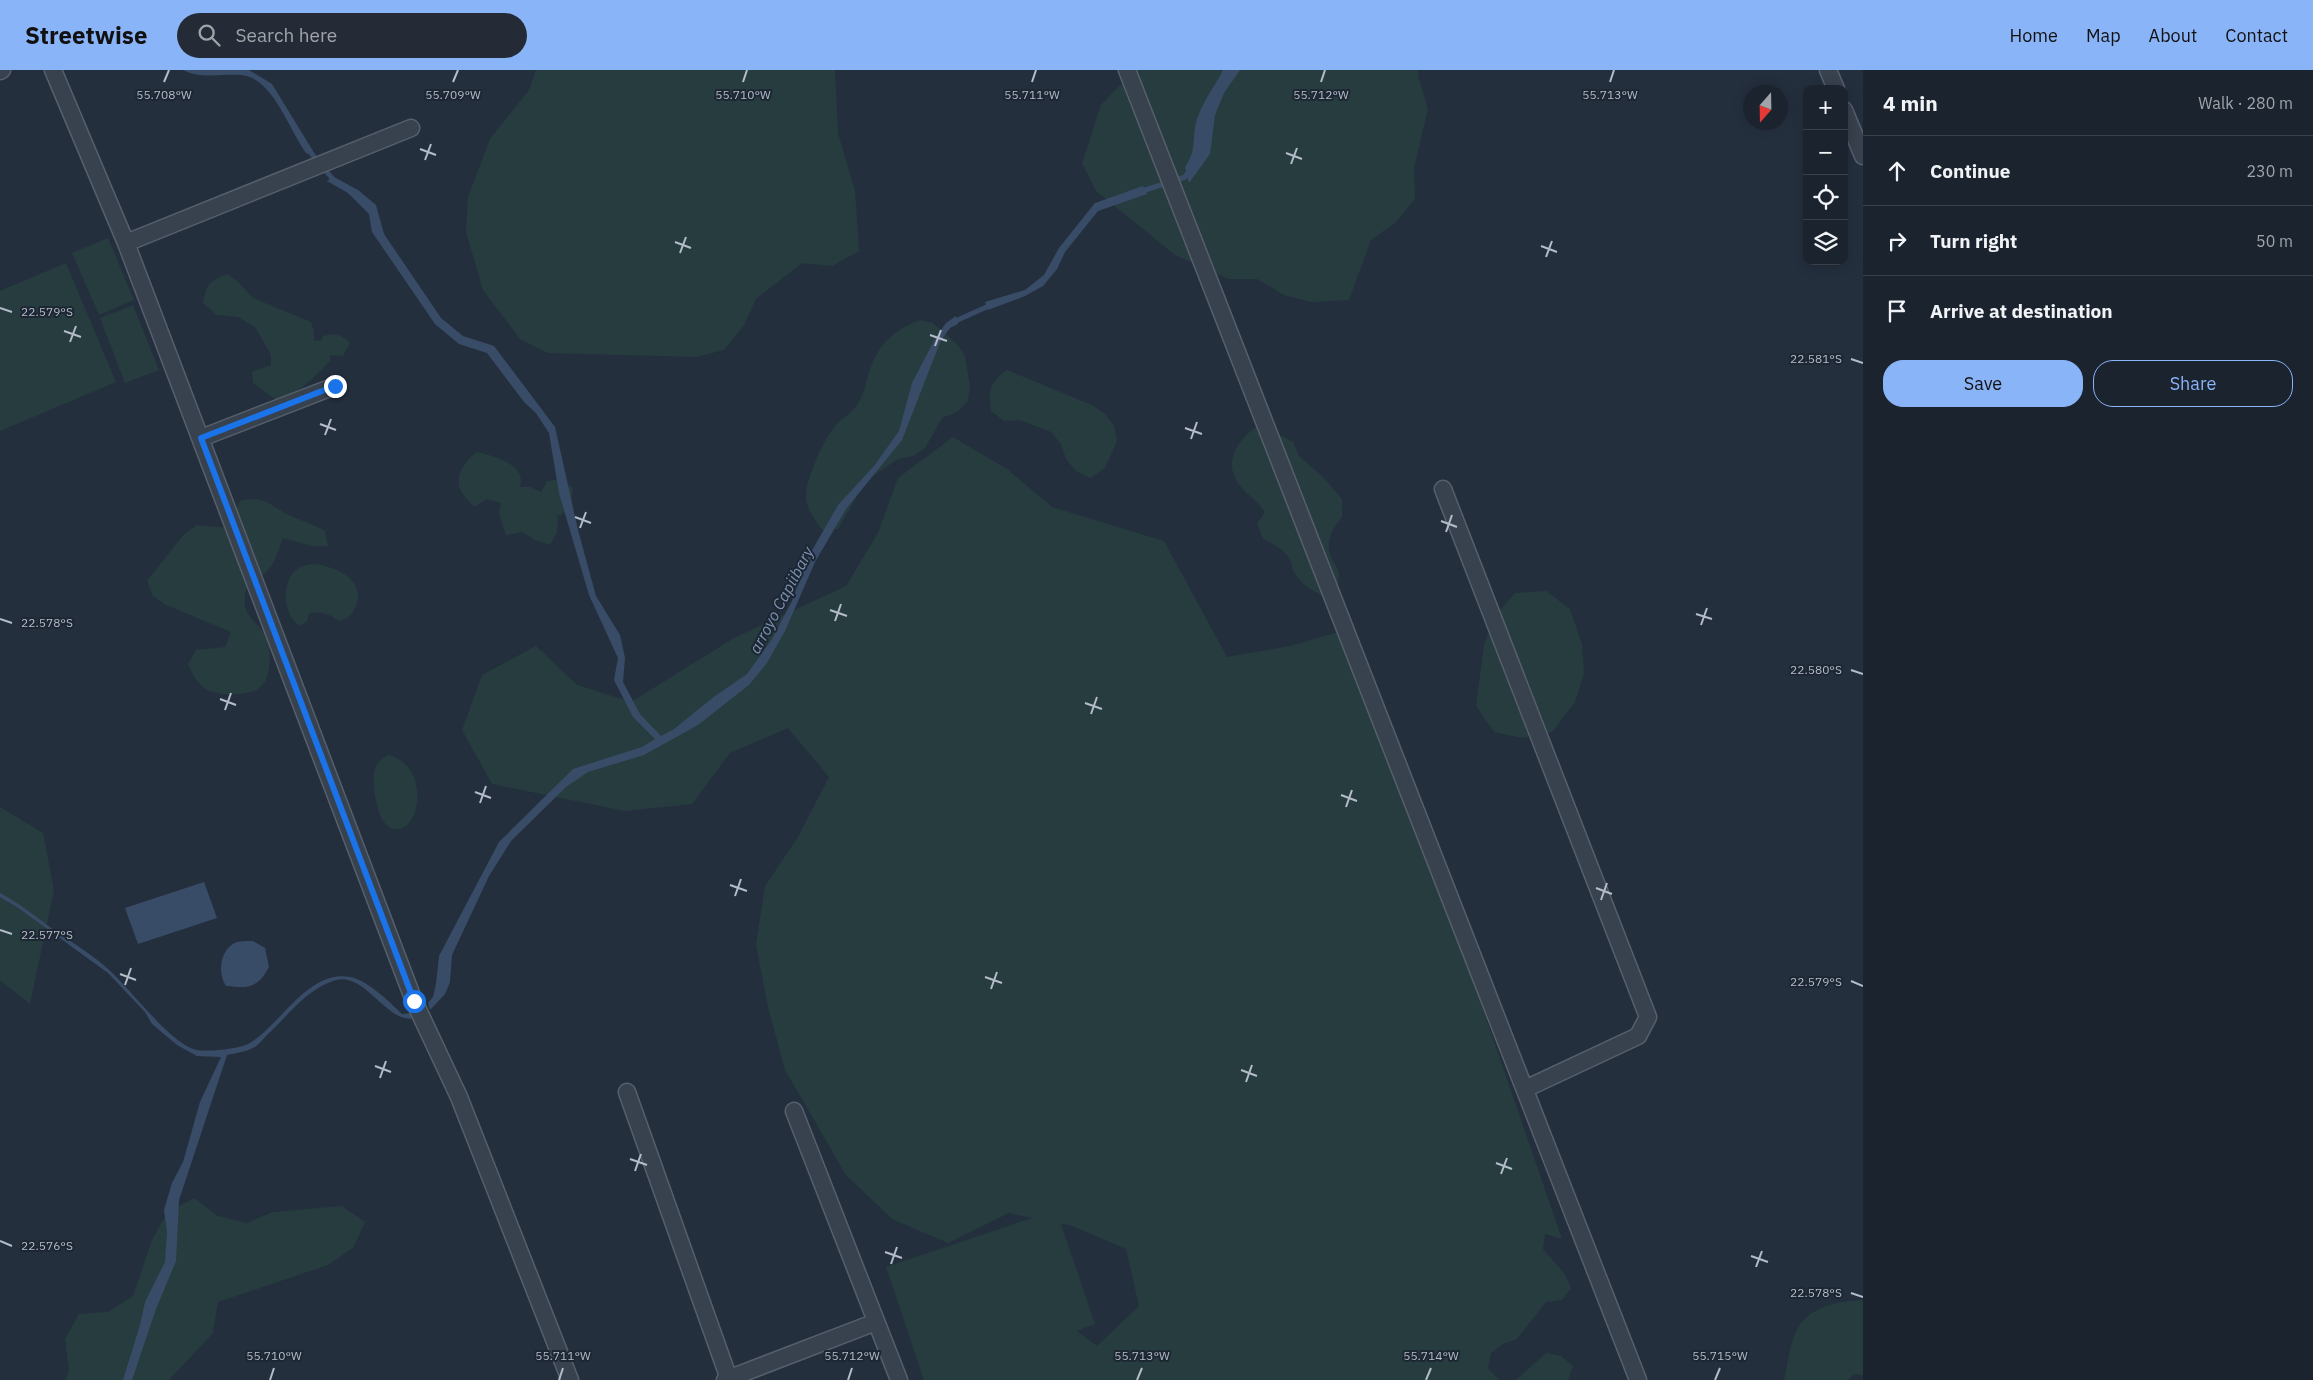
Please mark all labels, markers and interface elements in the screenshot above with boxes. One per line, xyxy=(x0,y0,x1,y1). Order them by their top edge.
search box xyxy=(177,13,527,58)
text: Streetwise xyxy=(25,19,147,51)
icon: search xyxy=(195,21,223,49)
text: Search here xyxy=(235,23,337,47)
text: Home xyxy=(2010,24,2058,47)
text: Map xyxy=(2086,24,2121,47)
text: About xyxy=(2149,24,2197,47)
text: Contact xyxy=(2225,24,2288,47)
north arrow xyxy=(1743,85,1788,130)
map controls xyxy=(1803,85,1848,265)
button: + xyxy=(1803,85,1848,130)
text: 55.708°W xyxy=(136,87,192,102)
text: 55.709°W xyxy=(425,87,481,102)
text: 55.710°W xyxy=(715,87,771,102)
text: 55.711°W xyxy=(1004,87,1060,102)
text: 55.712°W xyxy=(1293,87,1349,102)
text: 55.713°W xyxy=(1582,87,1638,102)
text: 4 min xyxy=(1883,89,1938,117)
text: Walk · 280 m xyxy=(2198,93,2293,113)
button: − xyxy=(1803,130,1848,175)
icon: ahead xyxy=(1883,157,1911,185)
text: Continue xyxy=(1930,159,2010,183)
text: 230 m xyxy=(2246,161,2293,181)
button: locate xyxy=(1803,175,1848,220)
button: layers xyxy=(1803,220,1848,265)
icon: right xyxy=(1883,227,1911,255)
text: Turn right xyxy=(1930,229,2017,253)
text: 50 m xyxy=(2256,231,2293,251)
icon: arrive xyxy=(1883,297,1911,325)
text: Arrive at destination xyxy=(1930,299,2113,323)
text: 22.579°S xyxy=(21,304,73,319)
text: 22.581°S xyxy=(1790,351,1842,366)
button: Save xyxy=(1883,360,2083,407)
button: Share xyxy=(2093,360,2293,407)
route end xyxy=(324,375,347,398)
water label: arroyo Capiibary xyxy=(744,542,818,657)
text: 22.578°S xyxy=(21,615,73,630)
text: 22.580°S xyxy=(1790,662,1842,677)
text: 22.577°S xyxy=(21,927,73,942)
text: 22.579°S xyxy=(1790,974,1842,989)
route start xyxy=(403,990,426,1013)
text: 22.576°S xyxy=(21,1238,73,1253)
text: 22.578°S xyxy=(1790,1285,1842,1300)
text: 55.710°W xyxy=(246,1348,302,1363)
text: 55.711°W xyxy=(535,1348,591,1363)
text: 55.712°W xyxy=(824,1348,880,1363)
text: 55.713°W xyxy=(1114,1348,1170,1363)
text: 55.714°W xyxy=(1403,1348,1459,1363)
text: 55.715°W xyxy=(1692,1348,1748,1363)

